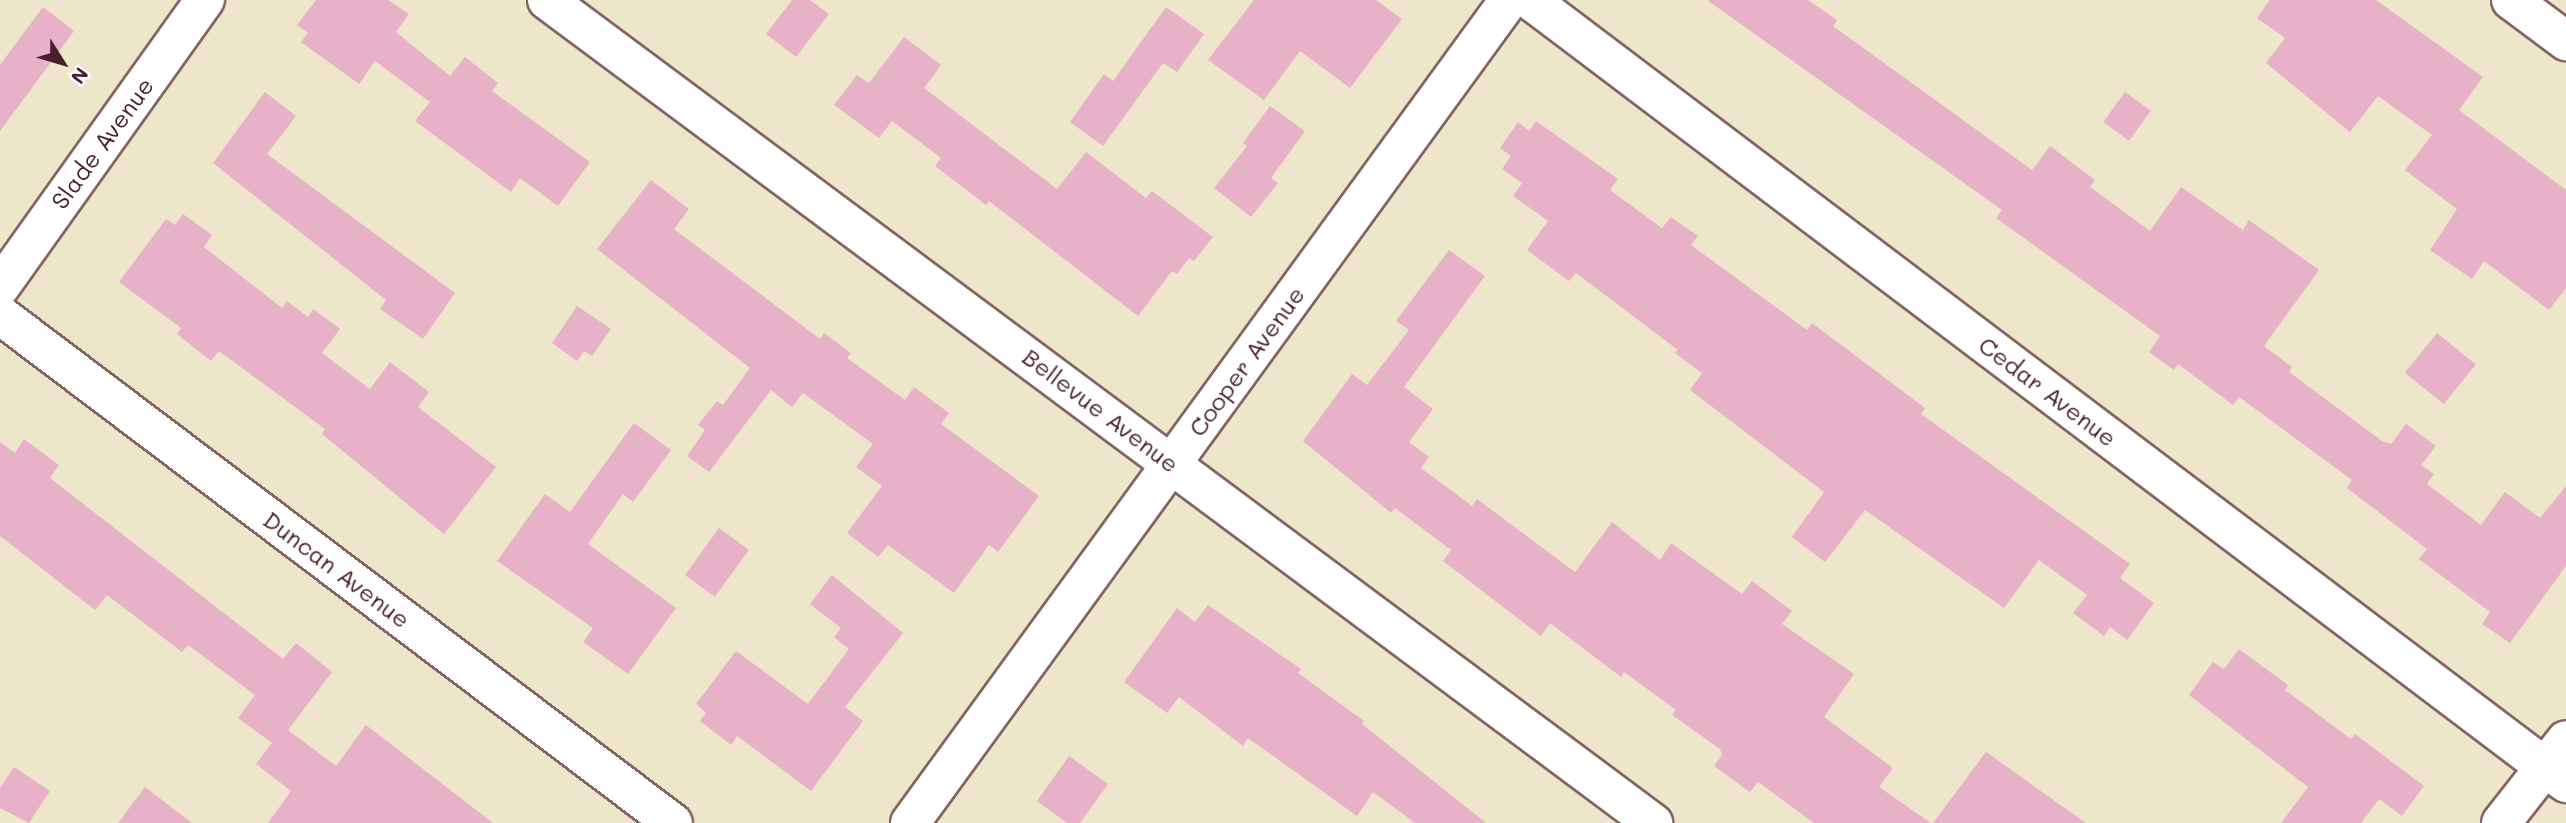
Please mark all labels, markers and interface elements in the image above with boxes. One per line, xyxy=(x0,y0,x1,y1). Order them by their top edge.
north arrow xyxy=(28,28,98,98)
text: N xyxy=(66,63,94,89)
street label: Slade Avenue xyxy=(45,72,159,214)
street label: Cooper Avenue xyxy=(1182,281,1310,441)
street label: Cedar Avenue xyxy=(1973,330,2123,452)
street label: Bellevue Avenue xyxy=(1017,342,1185,478)
street label: Duncan Avenue xyxy=(258,505,416,633)

